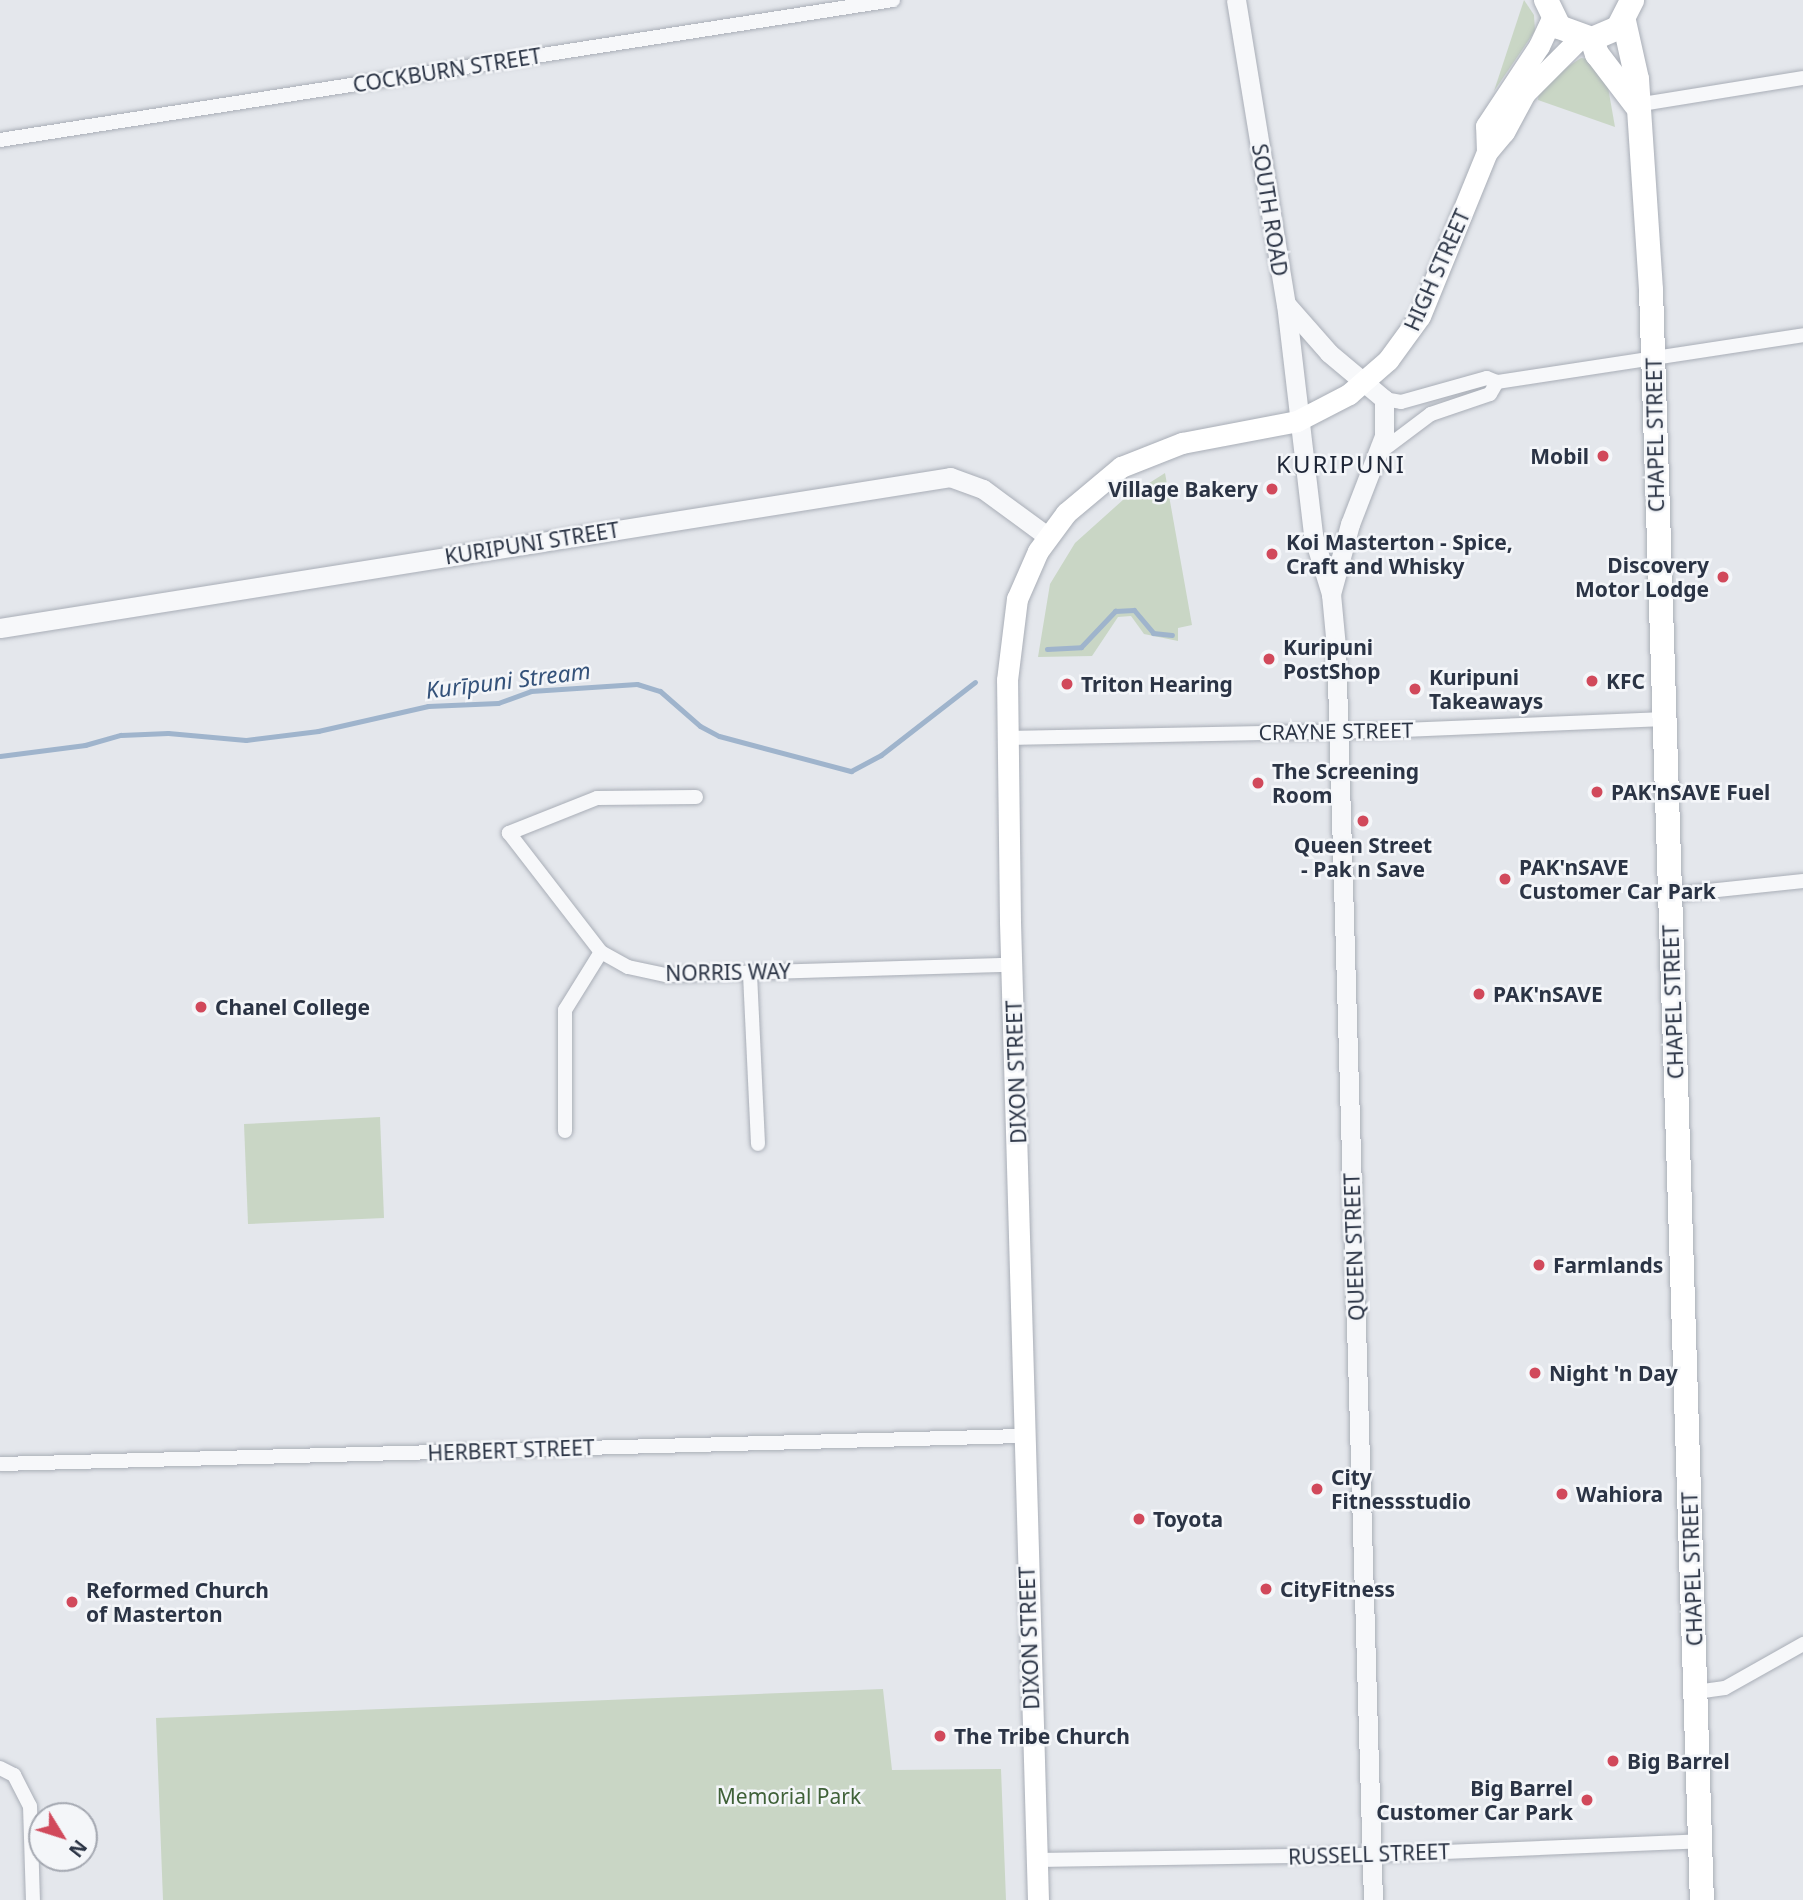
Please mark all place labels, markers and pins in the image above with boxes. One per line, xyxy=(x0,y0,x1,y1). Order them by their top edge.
place label: Mobil xyxy=(1530,443,1589,469)
marker: Mobil xyxy=(1595,448,1611,464)
place label: Village Bakery xyxy=(1108,476,1258,502)
marker: Village Bakery xyxy=(1264,481,1280,497)
place label: Koi Masterton - Spice, Craft and Whisky xyxy=(1286,529,1513,579)
marker: Koi Masterton - Spice, Craft and Whisky xyxy=(1264,546,1280,562)
place label: Discovery Motor Lodge xyxy=(1575,552,1709,602)
marker: Discovery Motor Lodge xyxy=(1715,569,1731,585)
place label: Kuripuni PostShop xyxy=(1283,634,1380,684)
marker: Kuripuni PostShop xyxy=(1261,651,1277,667)
place label: Kuripuni Takeaways xyxy=(1429,664,1543,714)
place label: KFC xyxy=(1606,668,1645,694)
place label: Triton Hearing xyxy=(1081,671,1233,697)
marker: KFC xyxy=(1584,673,1600,689)
marker: Triton Hearing xyxy=(1059,676,1075,692)
marker: Kuripuni Takeaways xyxy=(1407,681,1423,697)
place label: The Screening Room xyxy=(1272,758,1419,808)
marker: The Screening Room xyxy=(1250,775,1266,791)
place label: PAK'nSAVE Fuel xyxy=(1611,779,1770,805)
marker: PAK'nSAVE Fuel xyxy=(1589,784,1605,800)
marker: Queen Street - Pak n Save xyxy=(1355,813,1371,829)
place label: Queen Street - Pak n Save xyxy=(1294,832,1432,882)
place label: PAK'nSAVE Customer Car Park xyxy=(1519,854,1716,904)
marker: PAK'nSAVE Customer Car Park xyxy=(1497,871,1513,887)
place label: PAK'nSAVE xyxy=(1493,981,1603,1007)
marker: PAK'nSAVE xyxy=(1471,986,1487,1002)
place label: Chanel College xyxy=(215,994,370,1020)
marker: Chanel College xyxy=(193,999,209,1015)
place label: Farmlands xyxy=(1553,1252,1663,1278)
marker: Farmlands xyxy=(1531,1257,1547,1273)
place label: Night 'n Day xyxy=(1549,1360,1678,1386)
marker: Night 'n Day xyxy=(1527,1365,1543,1381)
place label: City Fitnessstudio xyxy=(1331,1464,1471,1514)
marker: City Fitnessstudio xyxy=(1309,1481,1325,1497)
place label: Wahiora xyxy=(1576,1481,1663,1507)
marker: Wahiora xyxy=(1554,1486,1570,1502)
place label: Toyota xyxy=(1153,1506,1223,1532)
marker: Toyota xyxy=(1131,1511,1147,1527)
place label: CityFitness xyxy=(1280,1576,1395,1602)
place label: Reformed Church of Masterton xyxy=(86,1577,269,1627)
marker: CityFitness xyxy=(1258,1581,1274,1597)
marker: Reformed Church of Masterton xyxy=(64,1594,80,1610)
place label: The Tribe Church xyxy=(954,1723,1130,1749)
marker: The Tribe Church xyxy=(932,1728,948,1744)
place label: Big Barrel xyxy=(1627,1748,1730,1774)
marker: Big Barrel xyxy=(1605,1753,1621,1769)
place label: Big Barrel Customer Car Park xyxy=(1376,1775,1573,1825)
marker: Big Barrel Customer Car Park xyxy=(1579,1792,1595,1808)

